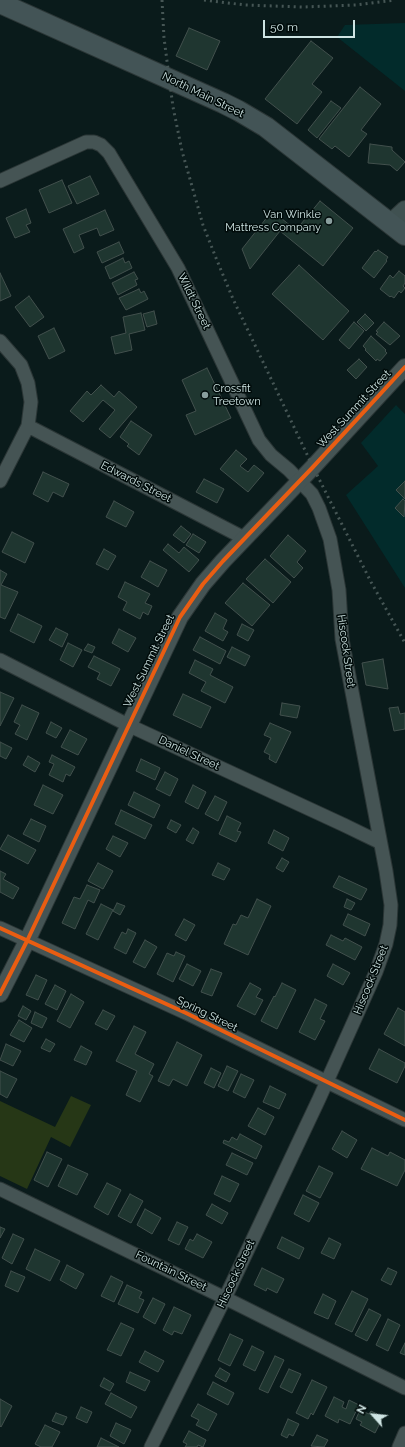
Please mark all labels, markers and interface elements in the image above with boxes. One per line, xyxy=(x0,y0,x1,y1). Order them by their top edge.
scale bar xyxy=(265,12,357,38)
text: 50 m xyxy=(270,20,298,34)
street label: North Main Street xyxy=(160,69,246,121)
place label: Van Winkle Mattress Company xyxy=(225,208,321,234)
marker: Van Winkle Mattress Company xyxy=(324,216,334,226)
street label: Wildt Street xyxy=(175,271,213,331)
street label: West Summit Street xyxy=(314,367,394,451)
place label: Crossfit Treetown xyxy=(213,382,261,408)
marker: Crossfit Treetown xyxy=(200,390,210,400)
street label: Edwards Street xyxy=(99,459,173,505)
street label: West Summit Street xyxy=(121,612,177,710)
street label: Hiscock Street xyxy=(334,614,358,688)
street label: Daniel Street xyxy=(157,733,221,773)
street label: Hiscock Street xyxy=(351,943,391,1017)
street label: Spring Street xyxy=(174,994,240,1034)
street label: Hiscock Street xyxy=(214,1238,258,1310)
street label: Fountain Street xyxy=(133,1248,209,1294)
north arrow xyxy=(353,1395,393,1435)
text: N xyxy=(354,1403,370,1416)

